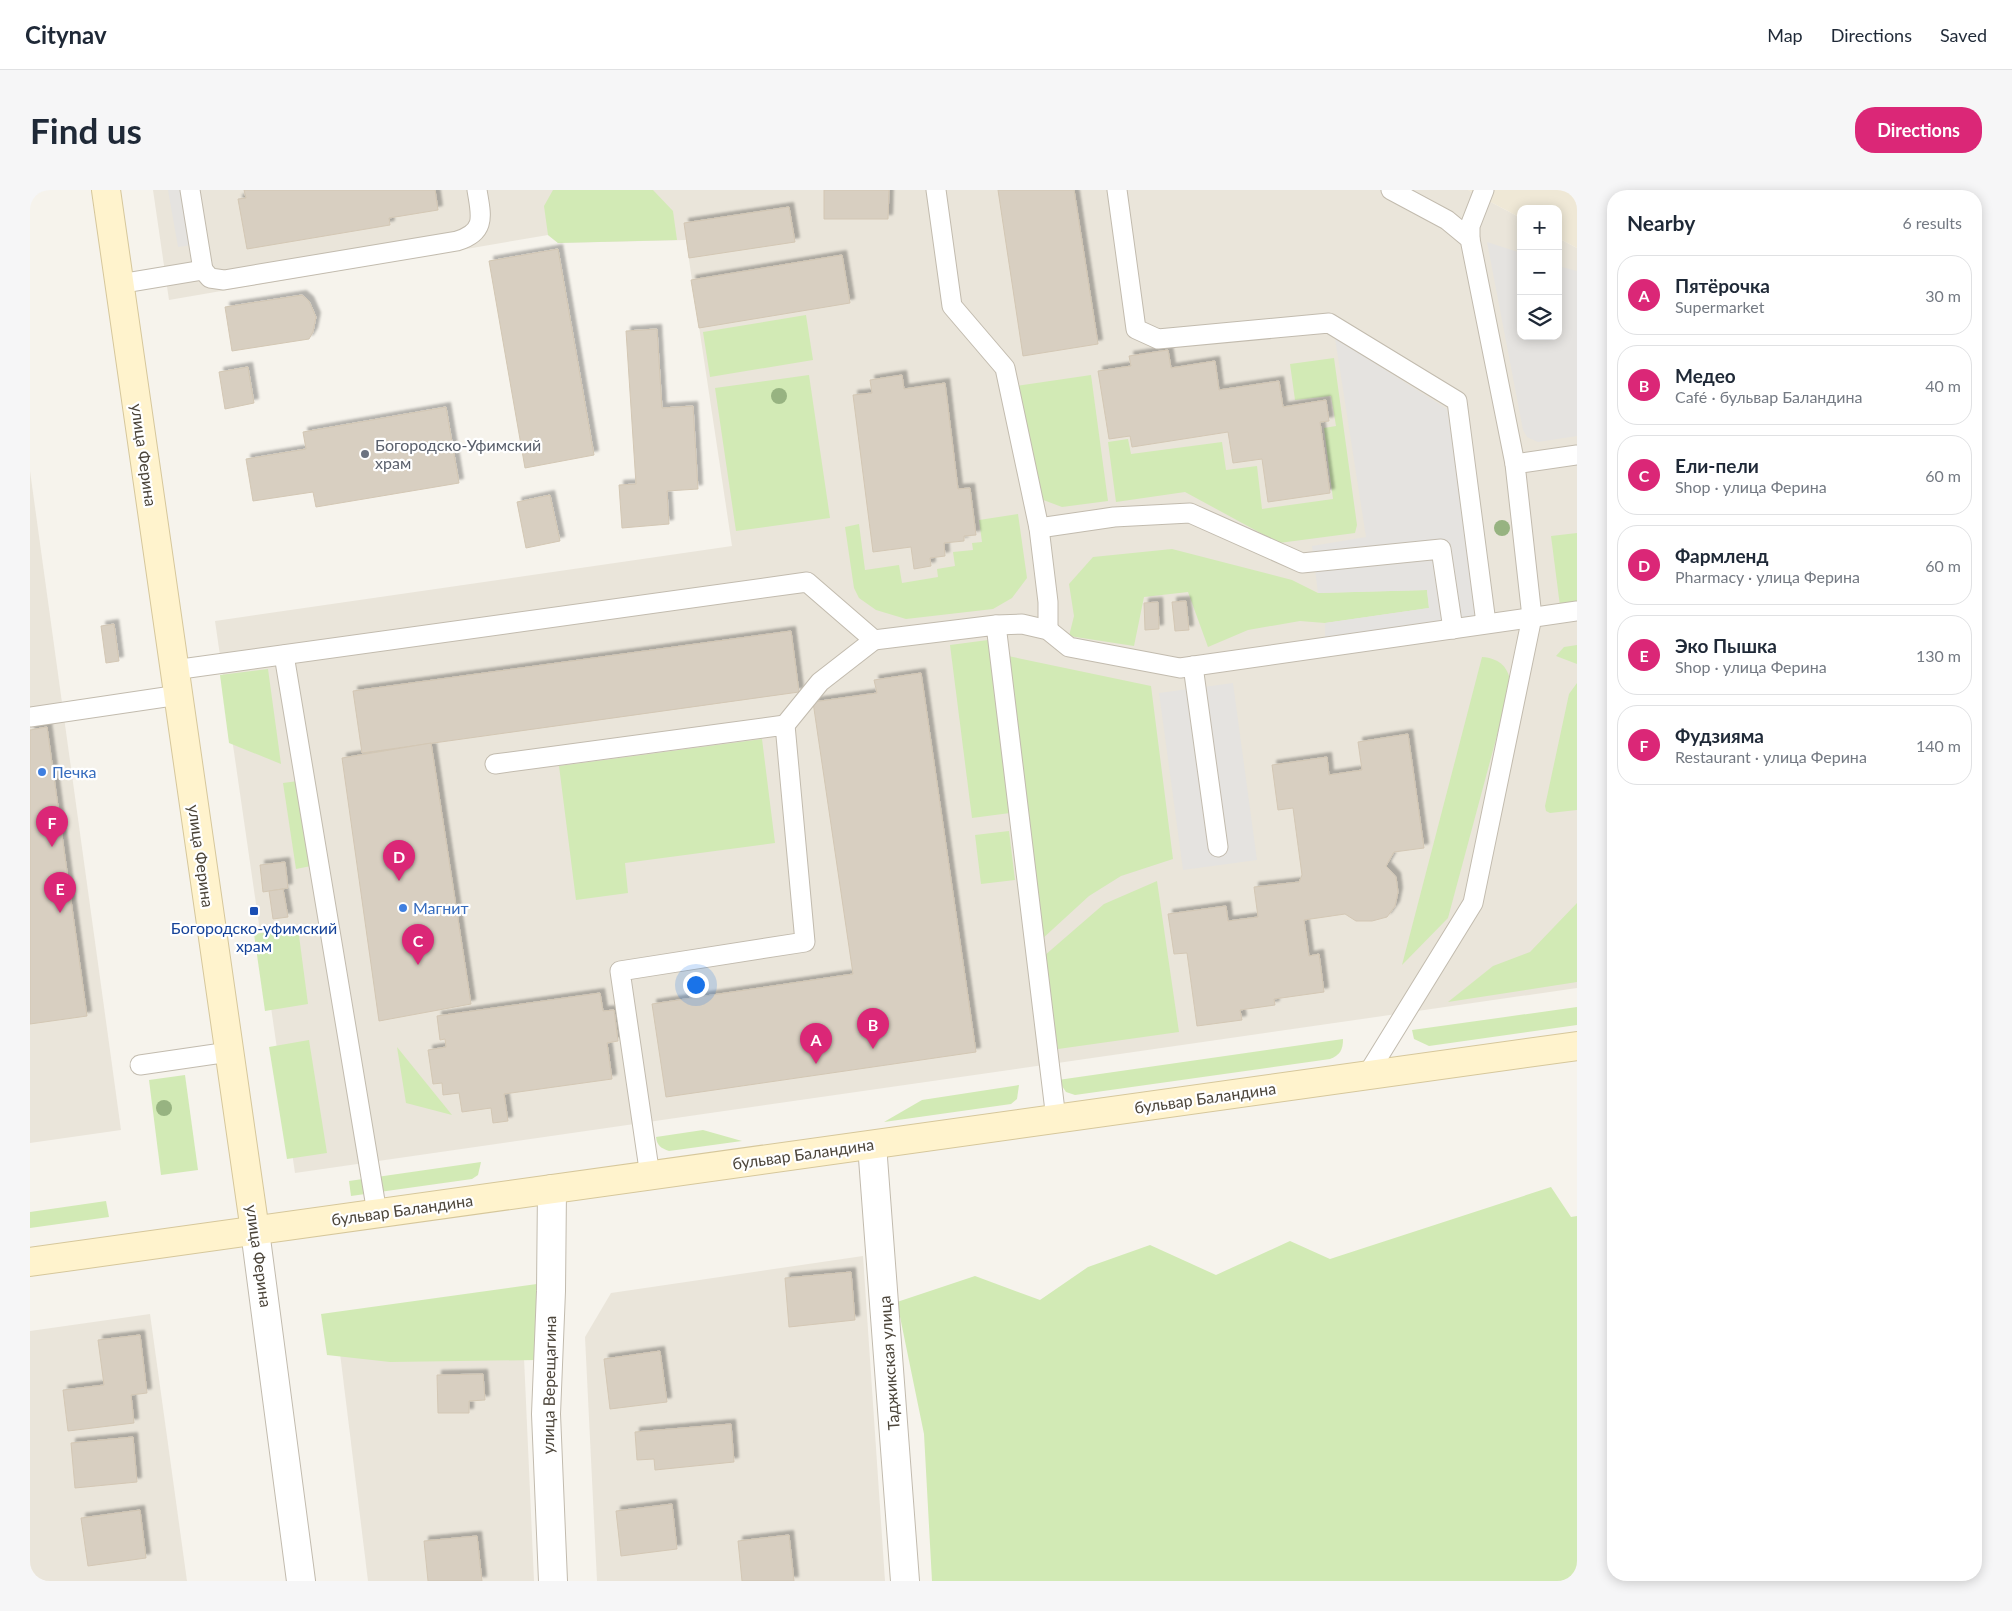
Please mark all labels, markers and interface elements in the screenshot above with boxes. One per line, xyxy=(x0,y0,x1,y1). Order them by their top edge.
text: Citynav xyxy=(25,20,107,49)
text: Map xyxy=(1767,24,1803,46)
text: Directions xyxy=(1831,24,1912,46)
text: Saved xyxy=(1940,24,1987,46)
button: Directions xyxy=(1855,107,1982,153)
text: Find us xyxy=(30,109,142,151)
map controls xyxy=(1517,205,1562,340)
button: + xyxy=(1517,205,1562,250)
text: Nearby xyxy=(1627,210,1695,235)
text: 6 results xyxy=(1902,213,1962,232)
button: − xyxy=(1517,250,1562,295)
text: Пятёрочка xyxy=(1675,274,1770,297)
text: A xyxy=(1638,286,1650,305)
text: 30 m xyxy=(1925,286,1961,305)
button: layers xyxy=(1517,295,1562,340)
text: Supermarket xyxy=(1675,297,1764,316)
text: Медео xyxy=(1675,364,1736,387)
text: B xyxy=(1639,376,1649,395)
text: 40 m xyxy=(1925,376,1961,395)
text: Café · бульвар Баландина xyxy=(1675,387,1862,406)
street label: улица Ферина xyxy=(128,402,161,508)
place label: Богородско-Уфимский храм xyxy=(375,435,541,472)
marker: Богородско-Уфимский храм xyxy=(359,448,371,460)
text: Ели-пели xyxy=(1675,454,1759,477)
text: C xyxy=(1639,466,1649,485)
text: 60 m xyxy=(1925,466,1961,485)
text: Shop · улица Ферина xyxy=(1675,477,1827,496)
text: Фармленд xyxy=(1675,544,1768,567)
text: D xyxy=(1638,556,1650,575)
text: 60 m xyxy=(1925,556,1961,575)
text: Pharmacy · улица Ферина xyxy=(1675,567,1860,586)
text: Эко Пышка xyxy=(1675,634,1777,657)
text: E xyxy=(1639,646,1649,665)
text: 130 m xyxy=(1916,646,1961,665)
text: Shop · улица Ферина xyxy=(1675,657,1827,676)
text: Фудзияма xyxy=(1675,724,1764,747)
text: F xyxy=(1639,736,1649,755)
text: 140 m xyxy=(1916,736,1961,755)
text: Restaurant · улица Ферина xyxy=(1675,747,1867,766)
place label: Печка xyxy=(52,762,96,781)
marker: Печка xyxy=(36,766,48,778)
street label: улица Ферина xyxy=(185,803,218,909)
pin: F xyxy=(36,806,68,847)
pin: D xyxy=(383,840,415,881)
pin: E xyxy=(44,872,76,913)
place label: Магнит xyxy=(413,898,469,917)
marker: Магнит xyxy=(397,902,409,914)
marker: Богородско-уфимский храм xyxy=(248,905,260,917)
place label: Богородско-уфимский храм xyxy=(171,918,337,955)
pin: C xyxy=(402,924,434,965)
your location xyxy=(683,972,709,998)
pin: B xyxy=(857,1008,889,1049)
pin: A xyxy=(800,1023,832,1064)
street label: бульвар Баландина xyxy=(1133,1078,1277,1117)
street label: бульвар Баландина xyxy=(731,1134,875,1173)
street label: бульвар Баландина xyxy=(330,1190,474,1229)
street label: улица Ферина xyxy=(243,1203,276,1309)
street label: Таджикская улица xyxy=(874,1295,903,1431)
street label: улица Верещагина xyxy=(538,1316,559,1454)

